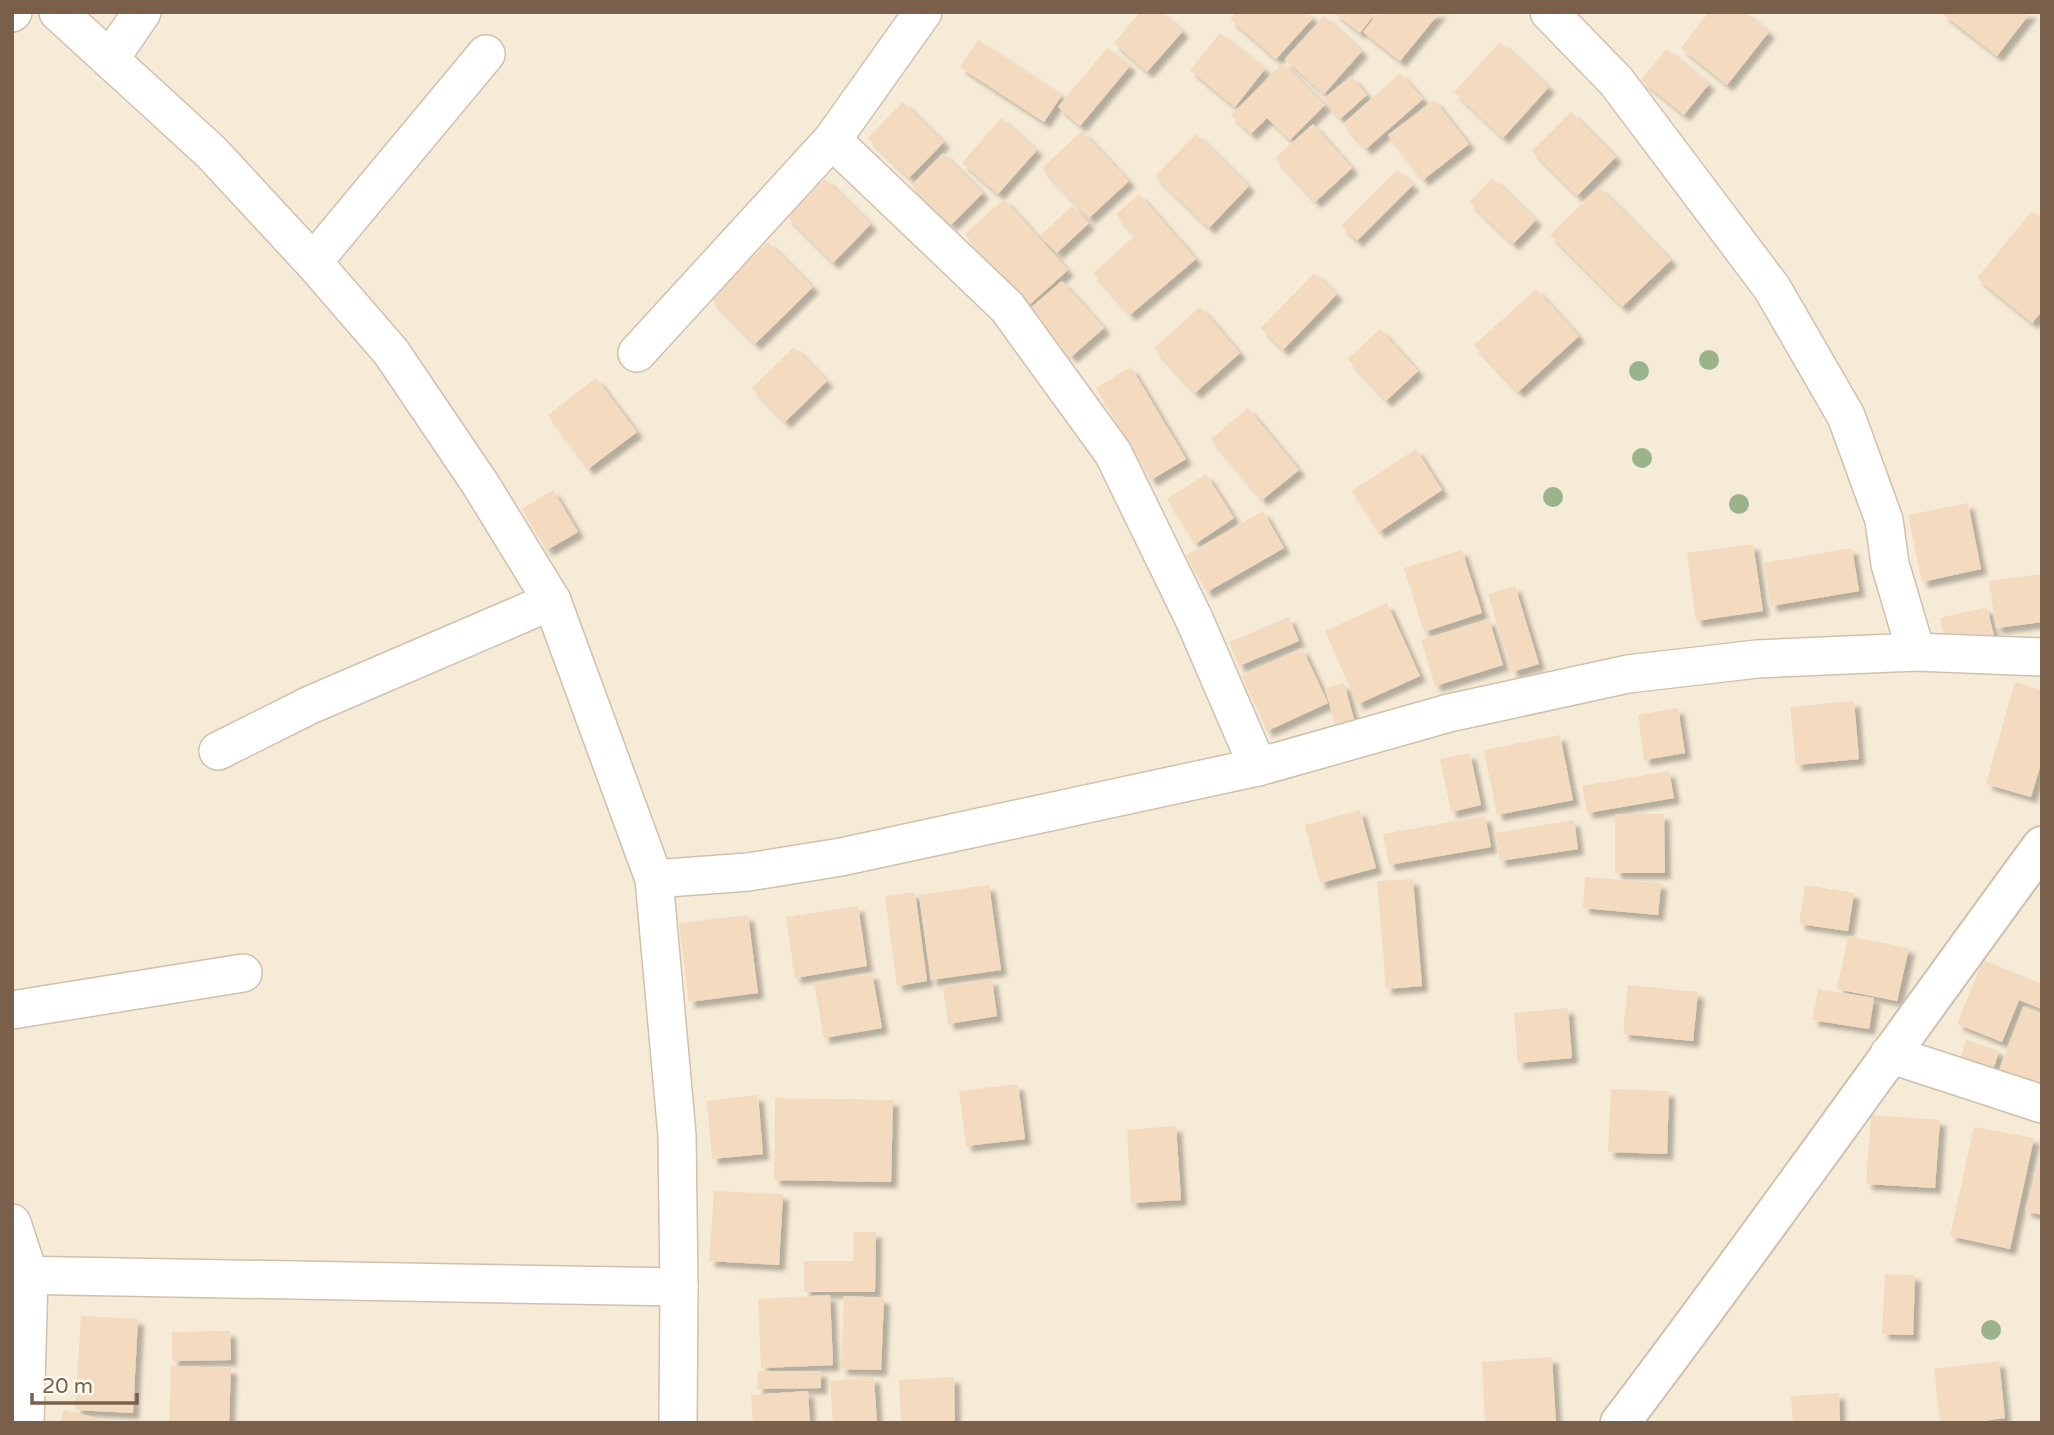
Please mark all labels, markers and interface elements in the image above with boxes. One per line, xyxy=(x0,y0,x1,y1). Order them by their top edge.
scale bar xyxy=(32,1362,136,1406)
text: 20 m xyxy=(42,1374,93,1399)

